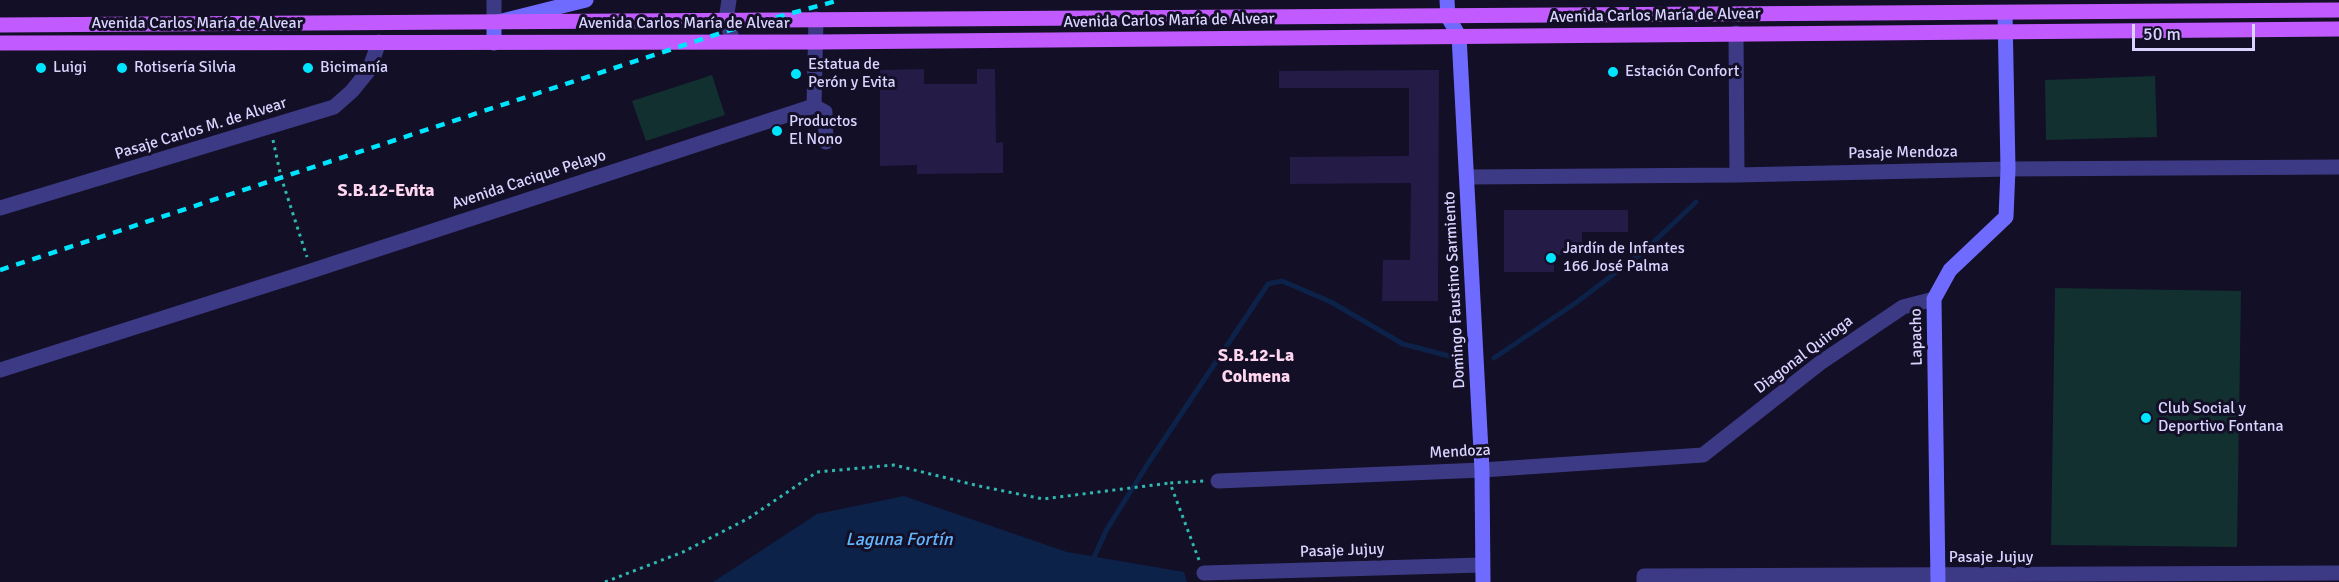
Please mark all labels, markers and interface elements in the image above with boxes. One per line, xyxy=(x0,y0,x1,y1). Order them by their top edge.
street label: Avenida Carlos María de Alvear xyxy=(1549,5,1761,27)
street label: Avenida Carlos María de Alvear xyxy=(1063,10,1275,32)
scale bar xyxy=(2135,12,2258,50)
street label: Avenida Carlos María de Alvear xyxy=(91,14,303,34)
street label: Avenida Carlos María de Alvear xyxy=(578,14,790,34)
text: 50 m xyxy=(2143,23,2181,45)
place label: Estatua de Perón y Evita xyxy=(808,55,896,93)
place label: Luigi xyxy=(53,58,87,78)
place label: Rotisería Silvia xyxy=(134,58,236,78)
place label: Bicimanía xyxy=(320,58,388,78)
marker: Luigi xyxy=(34,61,48,75)
marker: Rotisería Silvia xyxy=(115,61,129,75)
marker: Bicimanía xyxy=(301,61,315,75)
place label: Estación Confort xyxy=(1625,62,1739,82)
marker: Estación Confort xyxy=(1606,65,1620,79)
marker: Estatua de Perón y Evita xyxy=(789,67,803,81)
street label: Pasaje Carlos M. de Alvear xyxy=(113,94,289,164)
place label: Productos El Nono xyxy=(789,112,857,150)
marker: Productos El Nono xyxy=(770,124,784,138)
street label: Pasaje Mendoza xyxy=(1848,142,1958,164)
street label: Avenida Cacique Pelayo xyxy=(449,146,609,214)
district label: S.B.12-Evita xyxy=(337,180,435,202)
street label: Domingo Faustino Sarmiento xyxy=(1440,191,1470,389)
place label: Jardín de Infantes 166 José Palma xyxy=(1563,239,1685,277)
marker: Jardín de Infantes 166 José Palma xyxy=(1544,251,1558,265)
street label: Lapacho xyxy=(1907,308,1927,366)
street label: Diagonal Quiroga xyxy=(1751,312,1857,398)
district label: S.B.12-La Colmena xyxy=(1218,345,1294,388)
place label: Club Social y Deportivo Fontana xyxy=(2158,399,2284,437)
marker: Club Social y Deportivo Fontana xyxy=(2139,411,2153,425)
street label: Mendoza xyxy=(1429,441,1491,463)
water label: Laguna Fortín xyxy=(846,529,952,551)
street label: Pasaje Jujuy xyxy=(1299,540,1385,562)
street label: Pasaje Jujuy xyxy=(1949,548,2033,568)

